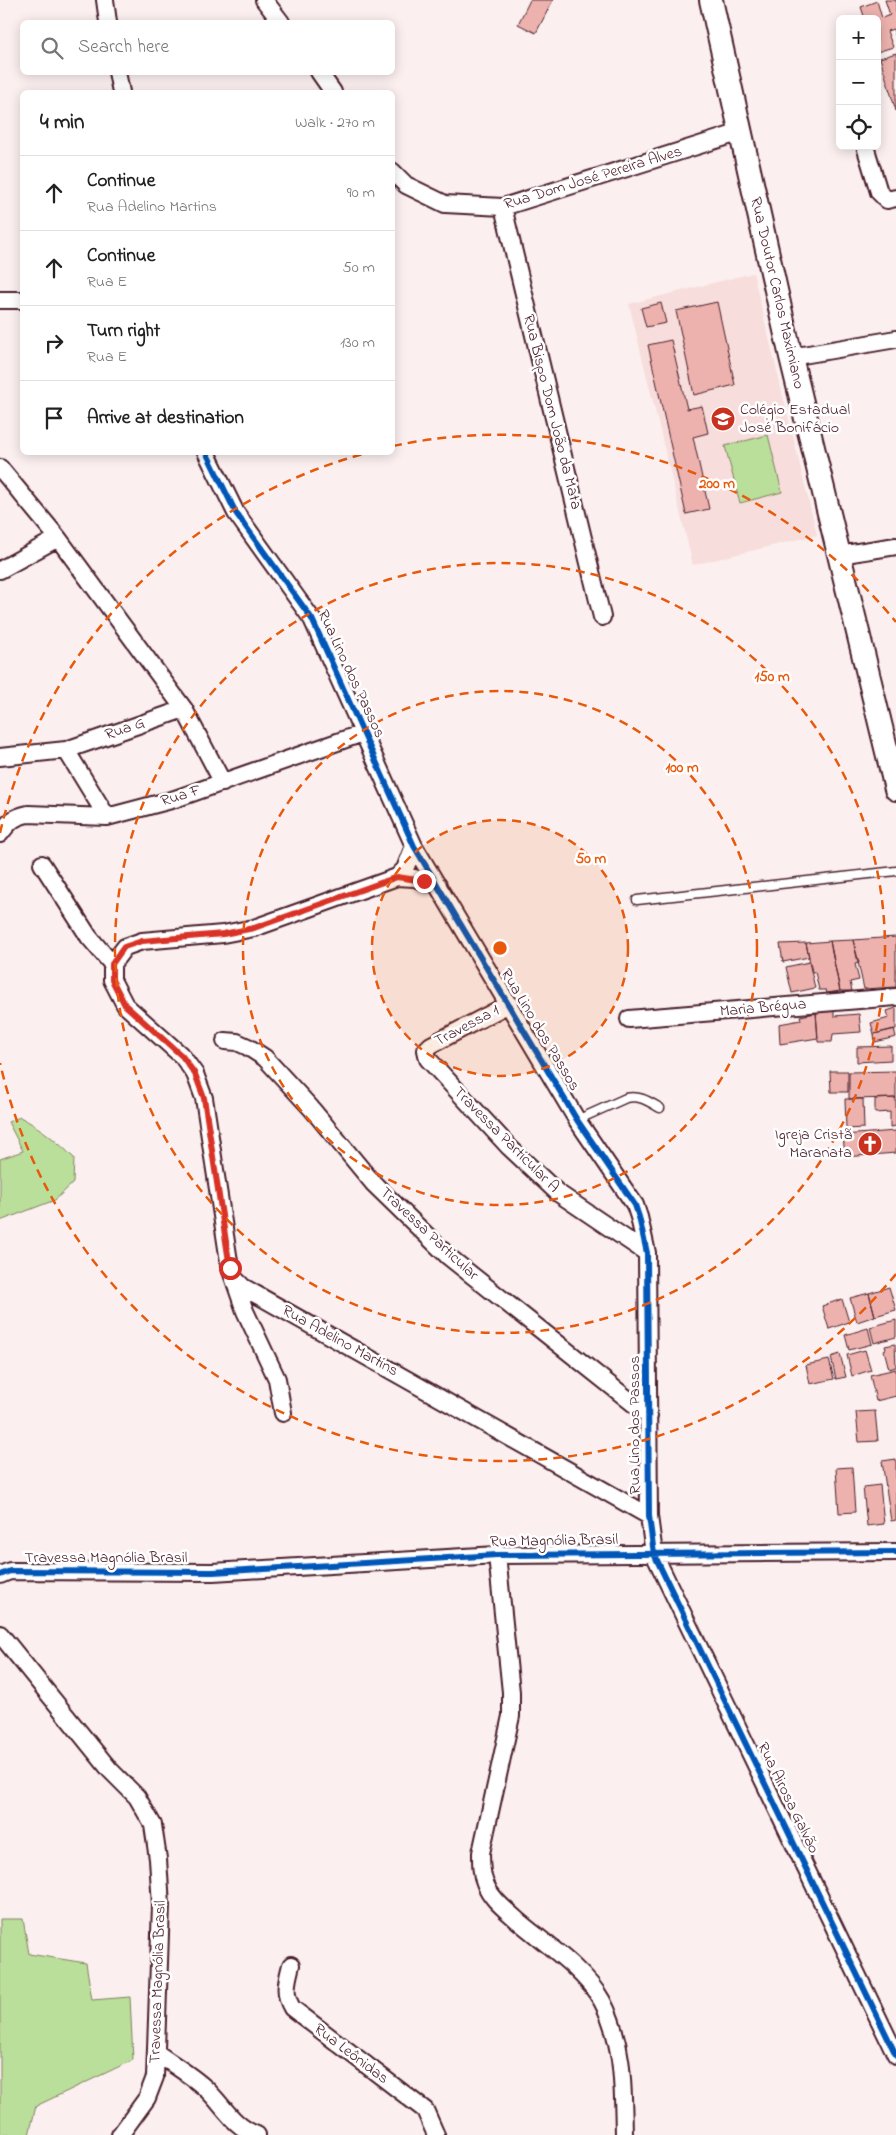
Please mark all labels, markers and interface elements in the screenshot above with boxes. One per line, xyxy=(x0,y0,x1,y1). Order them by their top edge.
map controls xyxy=(836,15,881,150)
button: + xyxy=(836,15,881,60)
search box xyxy=(20,20,395,75)
icon: search xyxy=(38,34,66,62)
text: Search here xyxy=(78,34,169,61)
button: − xyxy=(836,60,881,105)
button: locate xyxy=(836,105,881,150)
text: 4 min xyxy=(40,108,84,138)
text: Walk · 270 m xyxy=(295,111,375,135)
street label: Rua Dom José Pereira Alves xyxy=(501,139,685,217)
text: Continue xyxy=(87,168,155,195)
icon: ahead xyxy=(40,179,68,207)
text: 90 m xyxy=(347,181,375,205)
text: Rua Adelino Martins xyxy=(87,195,217,219)
street label: Rua Doutor Carlos Maximiano xyxy=(743,195,811,391)
text: Continue xyxy=(87,243,155,270)
icon: ahead xyxy=(40,254,68,282)
text: 50 m xyxy=(343,256,375,280)
text: Rua E xyxy=(87,270,127,294)
street label: Rua Bispo Dom João da Mata xyxy=(516,312,588,512)
text: Turn right xyxy=(87,318,160,345)
icon: right xyxy=(40,329,68,357)
text: 130 m xyxy=(340,331,375,355)
text: Rua E xyxy=(87,345,127,369)
place label: Colégio Estadual José Bonifácio xyxy=(740,398,850,440)
icon: arrive xyxy=(40,404,68,432)
text: Arrive at destination xyxy=(87,405,244,432)
school or university icon: Colégio Estadual José Bonifácio xyxy=(710,406,736,432)
text: 200 m xyxy=(698,473,735,495)
street label: Rua Lino dos Passos xyxy=(311,606,391,742)
text: 150 m xyxy=(754,666,790,688)
street label: Rua G xyxy=(102,711,148,747)
text: 100 m xyxy=(665,757,699,779)
street label: Rua F xyxy=(158,778,205,813)
text: 50 m xyxy=(576,848,607,870)
route end xyxy=(413,870,436,893)
centre of rings xyxy=(491,939,509,957)
street label: Rua Lino dos Passos xyxy=(494,964,586,1096)
street label: Maria Brégua xyxy=(719,992,807,1024)
street label: Travessa 1 xyxy=(430,999,504,1053)
street label: Travessa Particular A xyxy=(447,1081,565,1199)
place label: Igreja Cristã Maranata xyxy=(775,1123,852,1165)
church icon: Igreja Cristã Maranata xyxy=(857,1131,883,1157)
street label: Travessa Particular xyxy=(374,1182,484,1287)
route start xyxy=(219,1257,242,1280)
street label: Rua Adelino Martins xyxy=(277,1299,403,1383)
street label: Rua Lino dos Passos xyxy=(623,1356,647,1494)
street label: Rua Magnólia Brasil xyxy=(490,1528,619,1554)
street label: Travessa Magnólia Brasil xyxy=(24,1546,188,1570)
street label: Rua Airosa Galvão xyxy=(751,1738,825,1858)
street label: Travessa Magnólia Brasil xyxy=(143,1900,173,2064)
street label: Rua Leônidas xyxy=(308,2018,394,2090)

